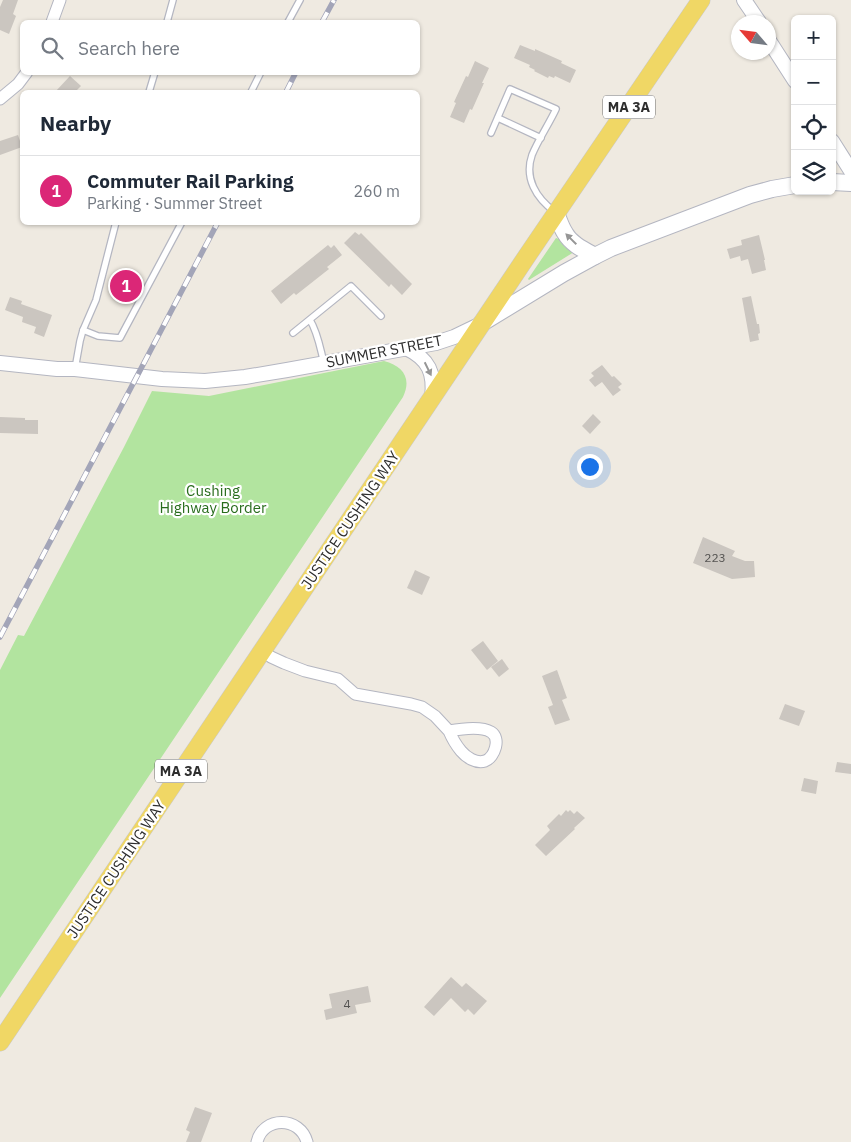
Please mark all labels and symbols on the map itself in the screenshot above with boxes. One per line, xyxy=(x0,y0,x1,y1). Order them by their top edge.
north arrow xyxy=(731,15,776,60)
road number: MA 3A xyxy=(603,95,655,118)
one-way arrow xyxy=(565,233,577,245)
pin: 1 xyxy=(110,267,142,305)
street label: SUMMER STREET xyxy=(324,330,444,372)
one-way arrow xyxy=(424,361,433,376)
street label: JUSTICE CUSHING WAY xyxy=(297,447,403,593)
your location xyxy=(577,454,603,480)
park label: Cushing Highway Border xyxy=(159,481,267,517)
house number: 223 xyxy=(704,550,726,565)
road number: MA 3A xyxy=(155,759,207,782)
street label: JUSTICE CUSHING WAY xyxy=(63,796,169,942)
house number: 4 xyxy=(343,996,351,1011)

